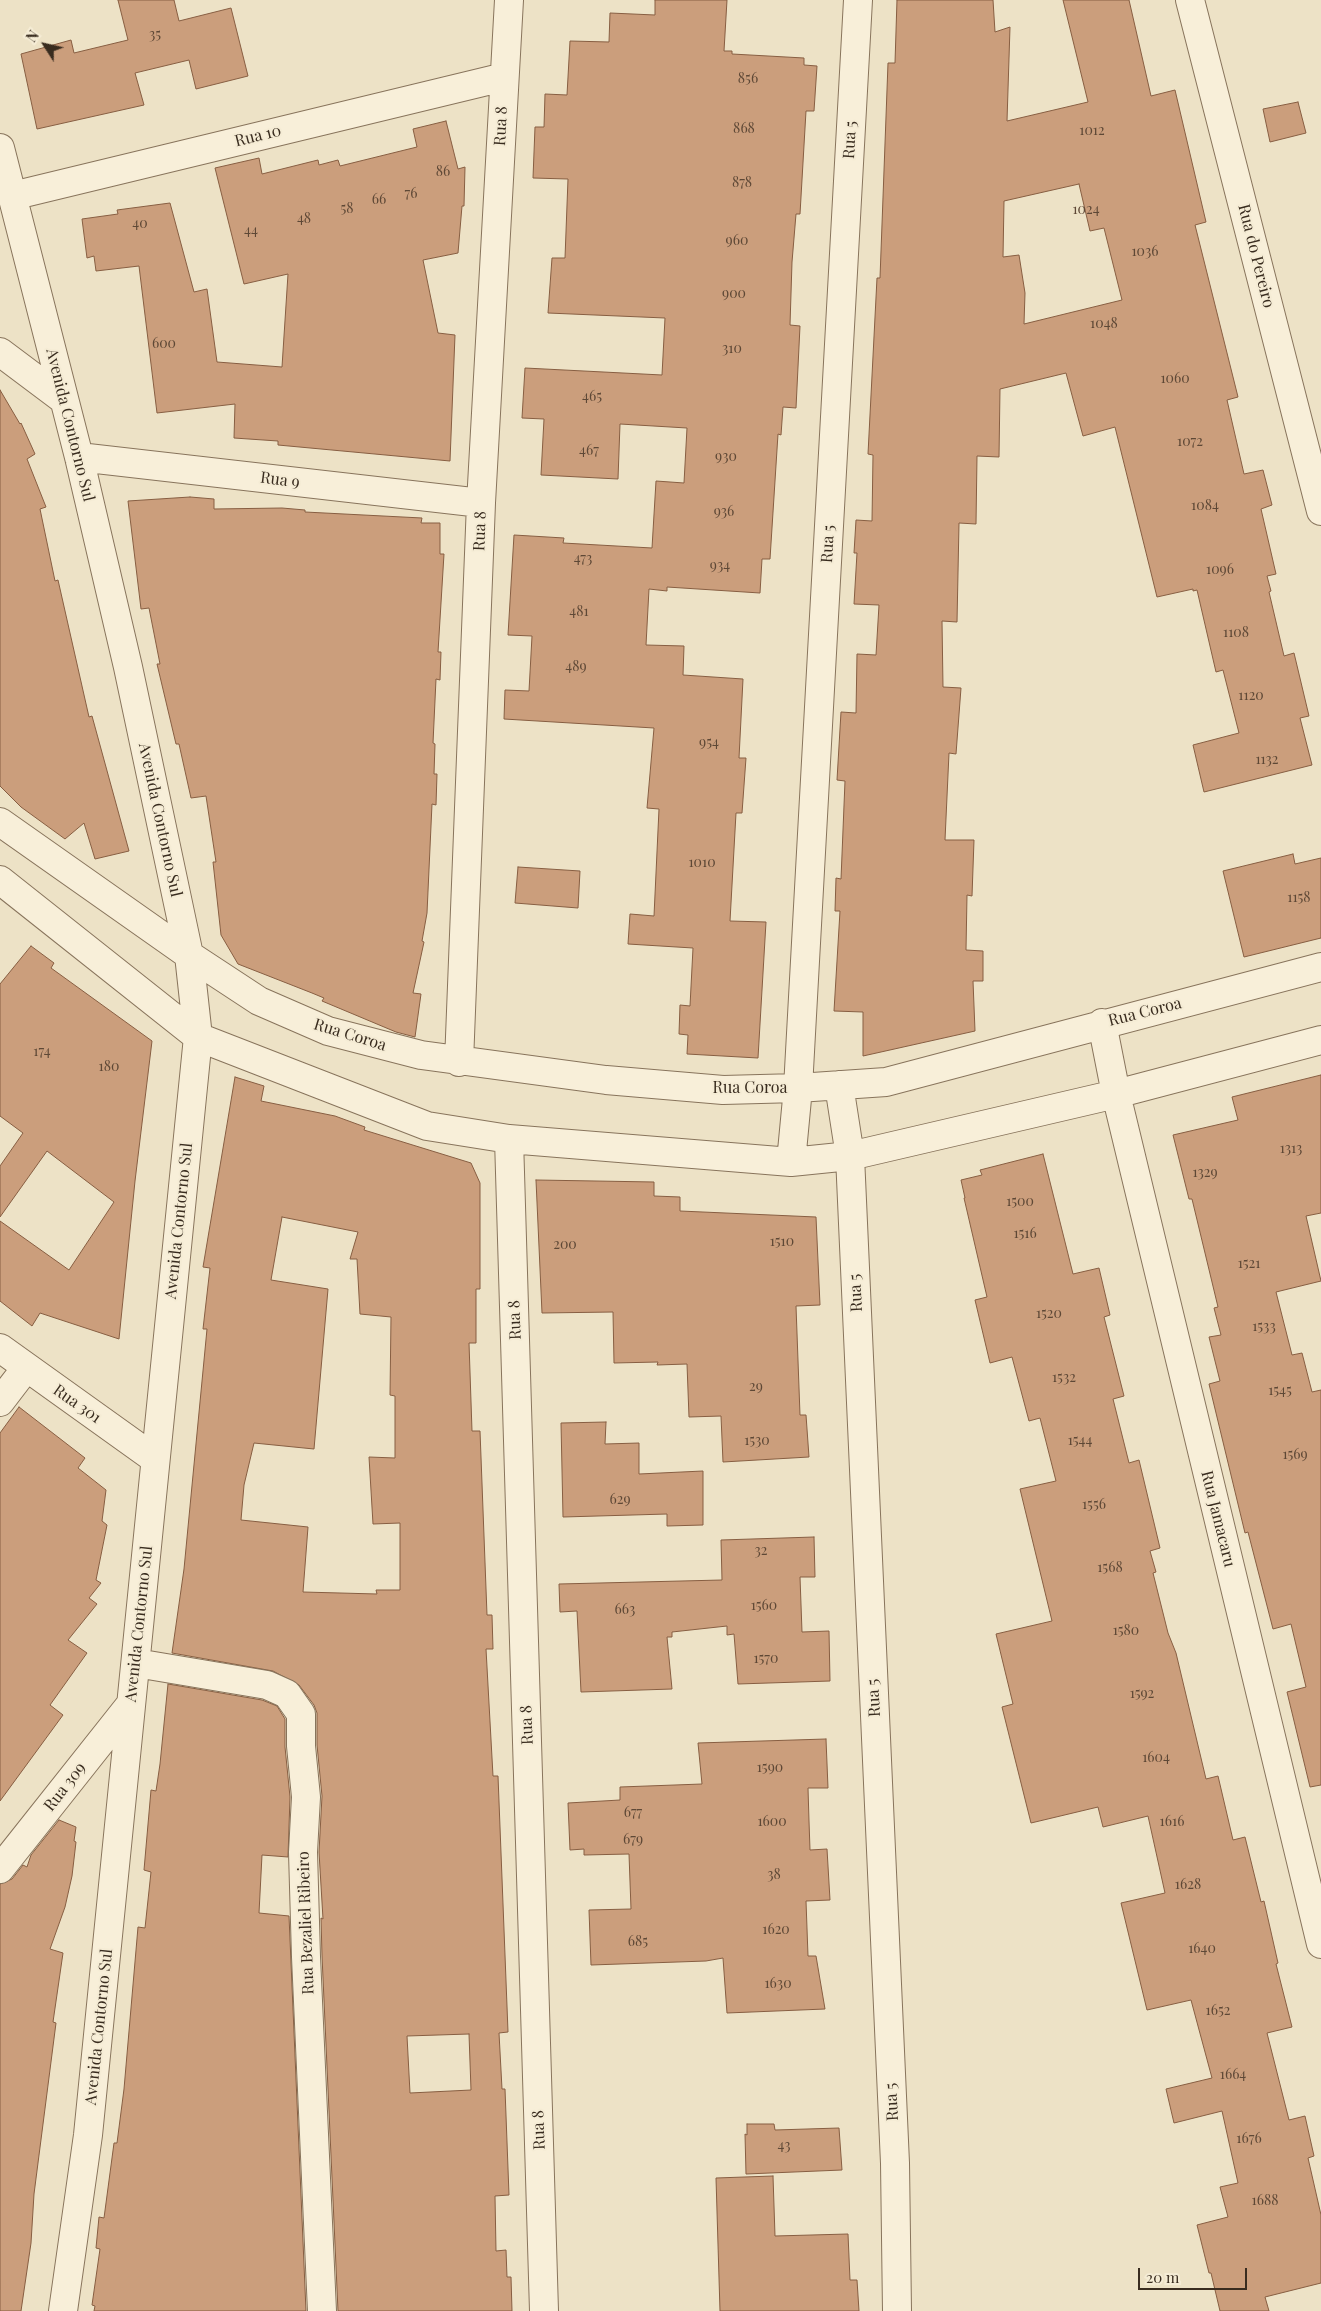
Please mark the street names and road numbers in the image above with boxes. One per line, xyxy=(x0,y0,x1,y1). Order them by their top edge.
street label: Rua 8 xyxy=(490,106,512,146)
street label: Rua 5 xyxy=(839,120,861,160)
street label: Rua 10 xyxy=(233,121,283,151)
street label: Rua do Pereiro xyxy=(1234,202,1278,310)
street label: Avenida Contorno Sul xyxy=(42,346,98,504)
street label: Rua 9 xyxy=(259,468,301,492)
street label: Rua 8 xyxy=(470,511,490,551)
street label: Rua 5 xyxy=(817,524,839,564)
street label: Avenida Contorno Sul xyxy=(134,741,186,899)
street label: Rua Coroa xyxy=(1106,994,1184,1030)
street label: Rua Coroa xyxy=(311,1015,389,1055)
street label: Rua Coroa xyxy=(713,1078,787,1098)
street label: Avenida Contorno Sul xyxy=(161,1142,197,1300)
street label: Rua 5 xyxy=(845,1273,867,1313)
street label: Rua 8 xyxy=(505,1300,525,1340)
street label: Rua 301 xyxy=(49,1381,105,1427)
street label: Rua Jamacaru xyxy=(1197,1469,1239,1569)
street label: Avenida Contorno Sul xyxy=(121,1545,157,1703)
street label: Rua 5 xyxy=(863,1678,885,1718)
street label: Rua 8 xyxy=(517,1705,537,1745)
street label: Rua 309 xyxy=(40,1759,90,1815)
street label: Rua Bezaliel Ribeiro xyxy=(294,1851,318,1995)
street label: Avenida Contorno Sul xyxy=(81,1948,117,2106)
street label: Rua 5 xyxy=(881,2082,903,2122)
street label: Rua 8 xyxy=(529,2110,549,2150)

